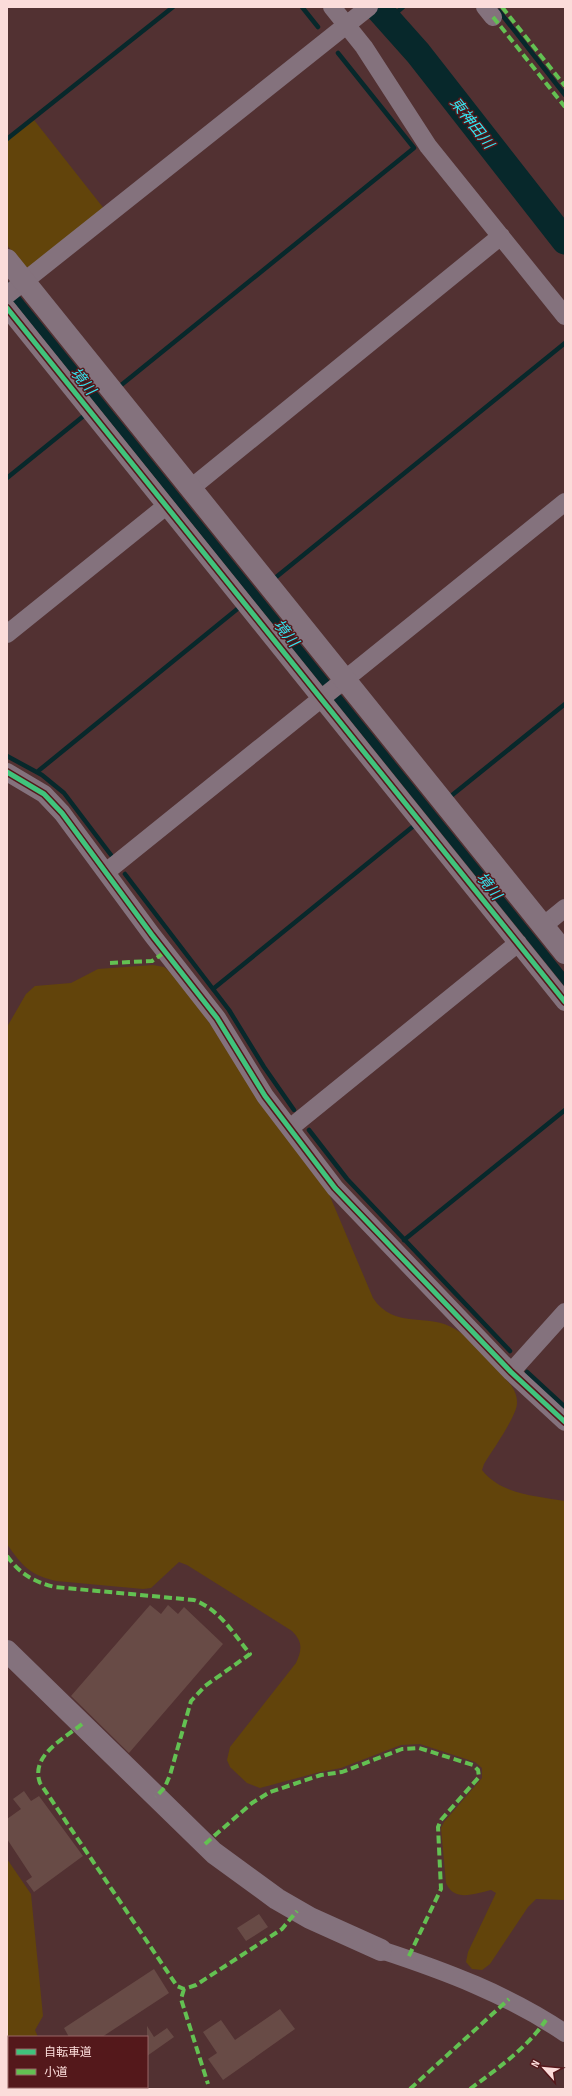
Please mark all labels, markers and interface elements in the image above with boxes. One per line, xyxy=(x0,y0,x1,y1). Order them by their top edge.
water label: 東神田川 xyxy=(446,94,499,154)
water label: 境川 xyxy=(66,364,101,400)
water label: 境川 xyxy=(269,616,304,652)
water label: 境川 xyxy=(472,869,507,905)
legend xyxy=(8,2036,148,2088)
text: 自転車道 xyxy=(44,2045,92,2060)
north arrow xyxy=(524,2048,564,2088)
text: N xyxy=(528,2058,543,2069)
text: 小道 xyxy=(44,2065,68,2080)

